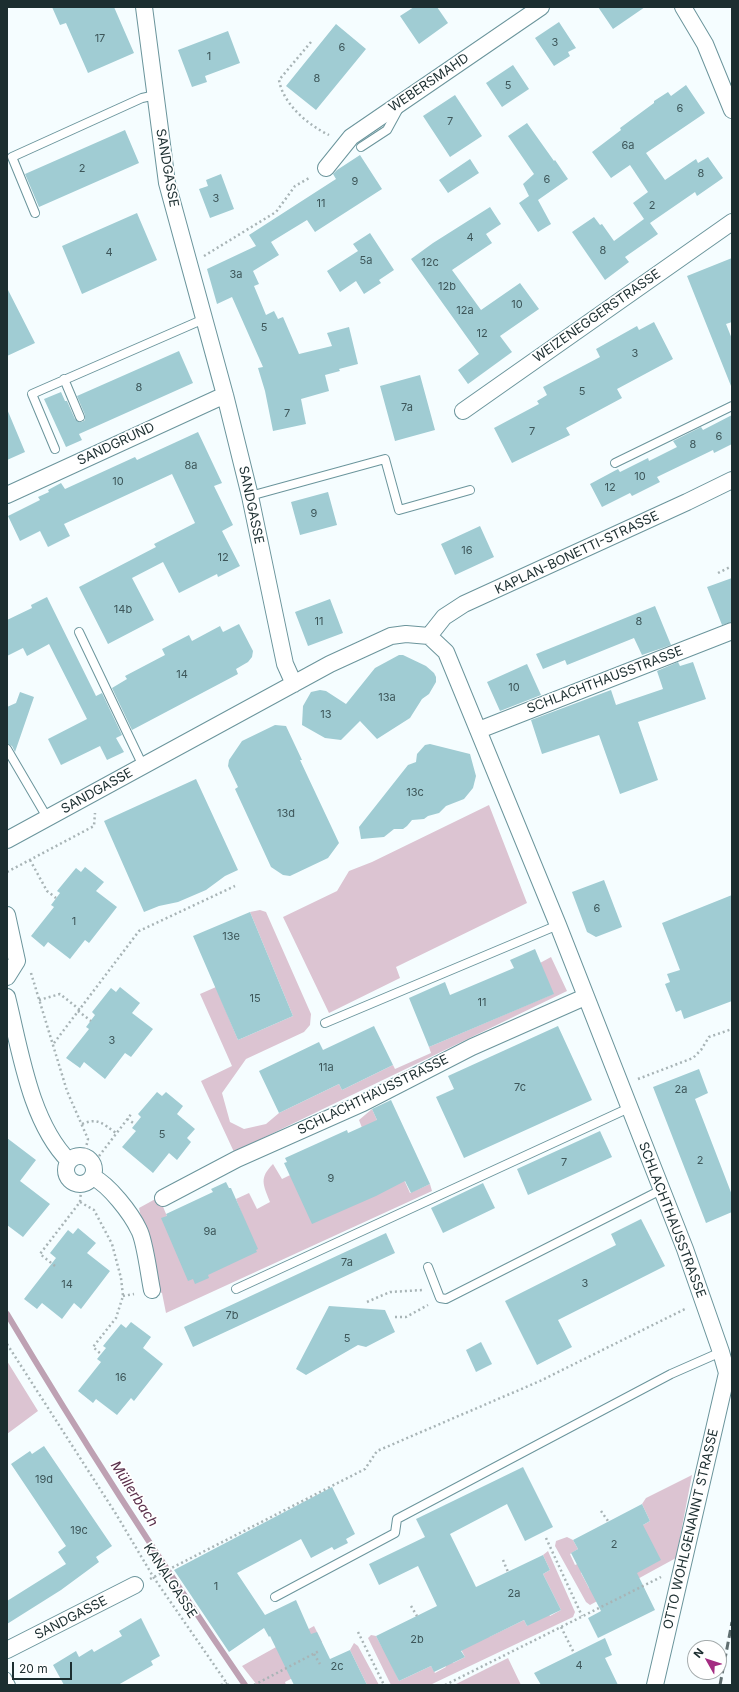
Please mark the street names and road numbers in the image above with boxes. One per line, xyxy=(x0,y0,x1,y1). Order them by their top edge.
street label: WEBERSMAHD xyxy=(386,50,472,116)
street label: SANDGASSE xyxy=(152,128,182,208)
street label: WEIZENEGGERSTRASSE xyxy=(530,266,664,366)
street label: SANDGRUND xyxy=(75,419,157,469)
street label: SANDGASSE xyxy=(235,465,267,545)
street label: KAPLAN-BONETTI-STRASSE xyxy=(493,508,661,598)
street label: SCHLACHTHAUSSTRASSE xyxy=(525,643,685,717)
street label: SANDGASSE xyxy=(59,765,135,817)
street label: SCHLACHTHAUSSTRASSE xyxy=(295,1052,451,1138)
street label: SCHLACHTHAUSSTRASSE xyxy=(635,1140,709,1300)
street label: OTTO WOHLGENANNT STRASSE xyxy=(660,1427,722,1631)
street label: KANALGASSE xyxy=(140,1541,200,1621)
street label: SANDGASSE xyxy=(32,1593,110,1643)

